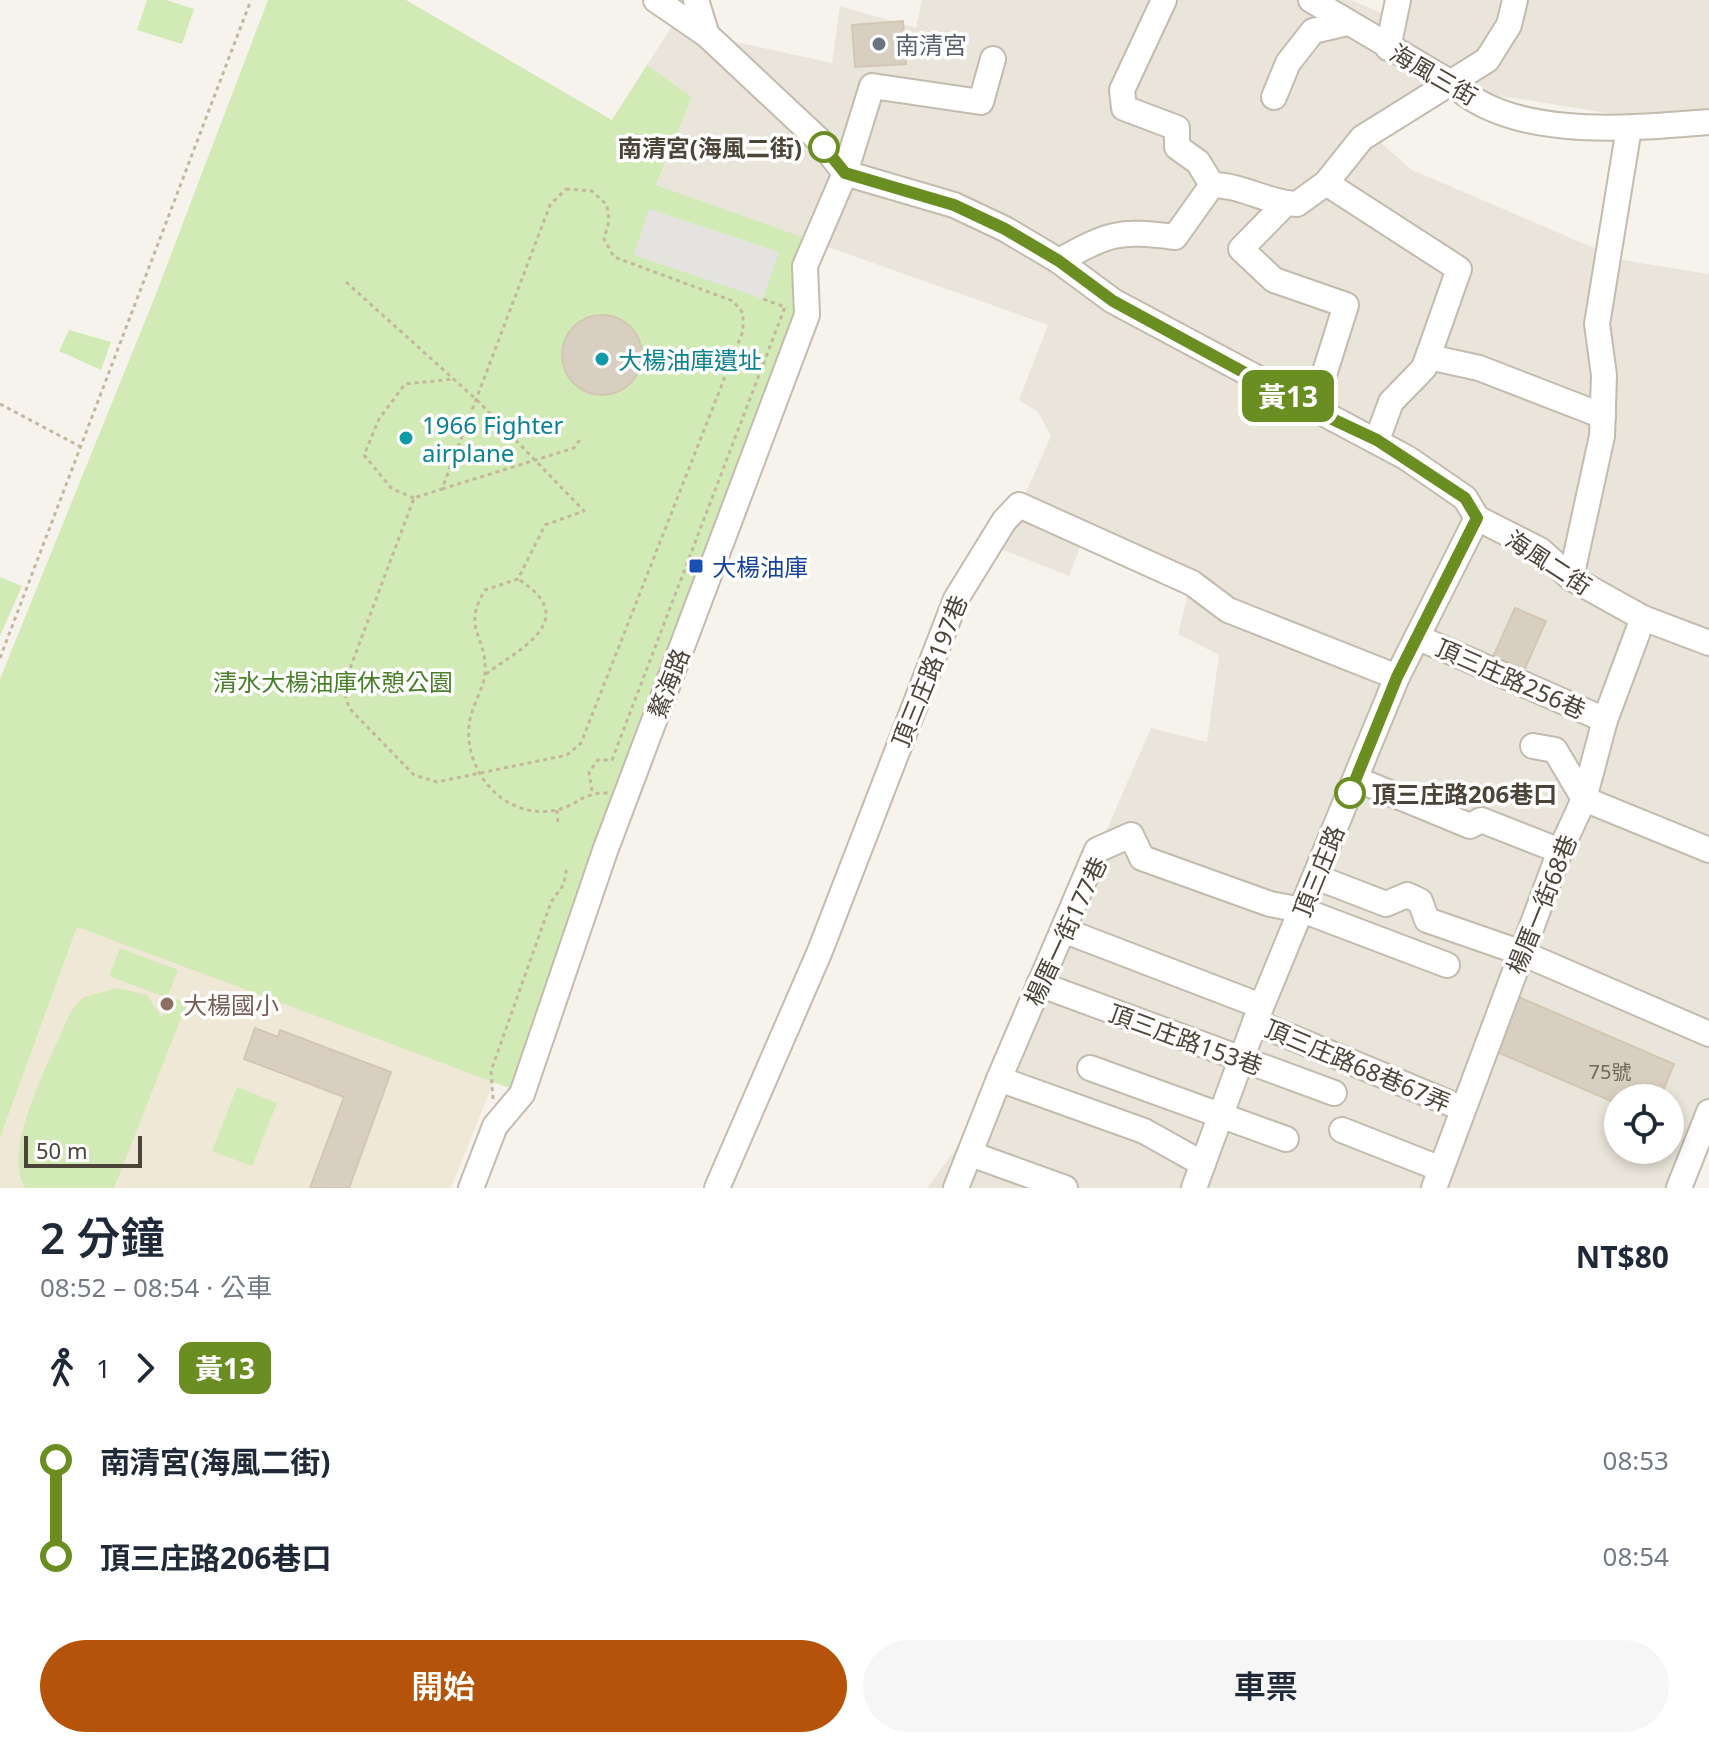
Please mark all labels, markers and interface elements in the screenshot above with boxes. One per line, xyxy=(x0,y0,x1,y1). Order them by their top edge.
place label: 南清宮 xyxy=(895,28,967,61)
marker: 南清宮 xyxy=(870,35,888,53)
street label: 海風三街 xyxy=(1384,36,1484,112)
place label: 南清宮(海風二街) xyxy=(618,131,802,164)
marker: 南清宮(海風二街) xyxy=(809,132,839,162)
place label: 大楊油庫遺址 xyxy=(618,343,762,376)
marker: 大楊油庫遺址 xyxy=(593,350,611,368)
line badge: 黃13 xyxy=(1242,370,1334,422)
text: 黃13 xyxy=(1258,377,1318,415)
place label: 1966 Fighter airplane xyxy=(422,408,564,469)
marker: 1966 Fighter airplane xyxy=(397,429,415,447)
street label: 海風二街 xyxy=(1500,522,1598,602)
place label: 大楊油庫 xyxy=(712,550,808,583)
marker: 大楊油庫 xyxy=(687,557,705,575)
street label: 頂三庄路197巷 xyxy=(884,590,974,752)
street label: 頂三庄路256巷 xyxy=(1431,630,1591,726)
street label: 鰲海路 xyxy=(640,643,696,723)
park label: 清水大楊油庫休憩公園 xyxy=(213,665,453,698)
place label: 頂三庄路206巷口 xyxy=(1372,777,1557,810)
marker: 頂三庄路206巷口 xyxy=(1335,778,1365,808)
street label: 頂三庄路 xyxy=(1285,820,1351,922)
street label: 楊厝一街68巷 xyxy=(1498,829,1584,979)
street label: 楊厝一街177巷 xyxy=(1016,851,1114,1011)
place label: 大楊國小 xyxy=(183,988,279,1021)
marker: 大楊國小 xyxy=(158,995,176,1013)
street label: 頂三庄路153巷 xyxy=(1105,996,1267,1082)
street label: 頂三庄路68巷67弄 xyxy=(1260,1011,1456,1119)
house number: 75號 xyxy=(1589,1058,1631,1085)
map controls xyxy=(1604,1084,1684,1164)
button: locate xyxy=(1604,1084,1684,1164)
scale bar xyxy=(24,1132,142,1168)
text: 50 m xyxy=(36,1135,87,1165)
text: 2 分鐘 xyxy=(40,1207,165,1267)
text: NT$80 xyxy=(1576,1236,1669,1277)
text: 08:52 – 08:54 · 公車 xyxy=(40,1269,272,1305)
icon: walk xyxy=(40,1346,84,1390)
icon: forward xyxy=(123,1346,167,1390)
text: 黃13 xyxy=(195,1349,255,1387)
text: 1 xyxy=(96,1350,111,1386)
text: 南清宮(海風二街) xyxy=(100,1441,330,1482)
text: 08:53 xyxy=(1603,1442,1669,1478)
text: 頂三庄路206巷口 xyxy=(100,1537,331,1578)
text: 08:54 xyxy=(1603,1538,1669,1574)
button: 開始 xyxy=(40,1640,847,1732)
button: 車票 xyxy=(863,1640,1669,1732)

